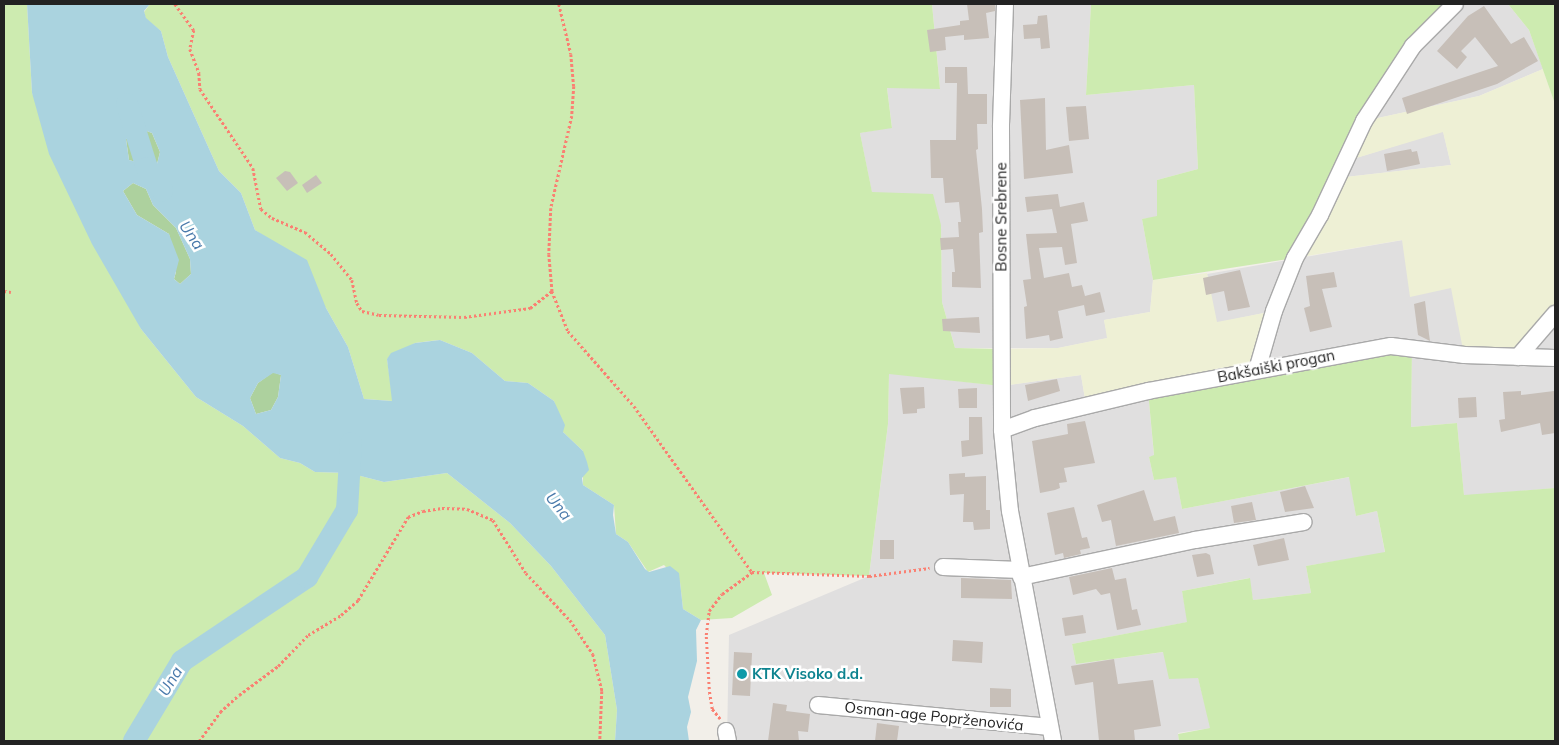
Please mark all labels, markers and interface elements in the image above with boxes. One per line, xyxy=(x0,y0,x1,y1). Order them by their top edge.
street label: Bosne Srebrene xyxy=(992,162,1010,272)
water label: Una xyxy=(175,217,209,253)
street label: Bakšaiški progan xyxy=(1216,346,1336,386)
water label: Una xyxy=(542,488,576,524)
water label: Una xyxy=(154,663,186,699)
place label: KTK Visoko d.d. xyxy=(752,665,863,683)
marker: KTK Visoko d.d. xyxy=(736,668,748,680)
street label: Osman-age Poprženovića xyxy=(844,698,1024,734)

